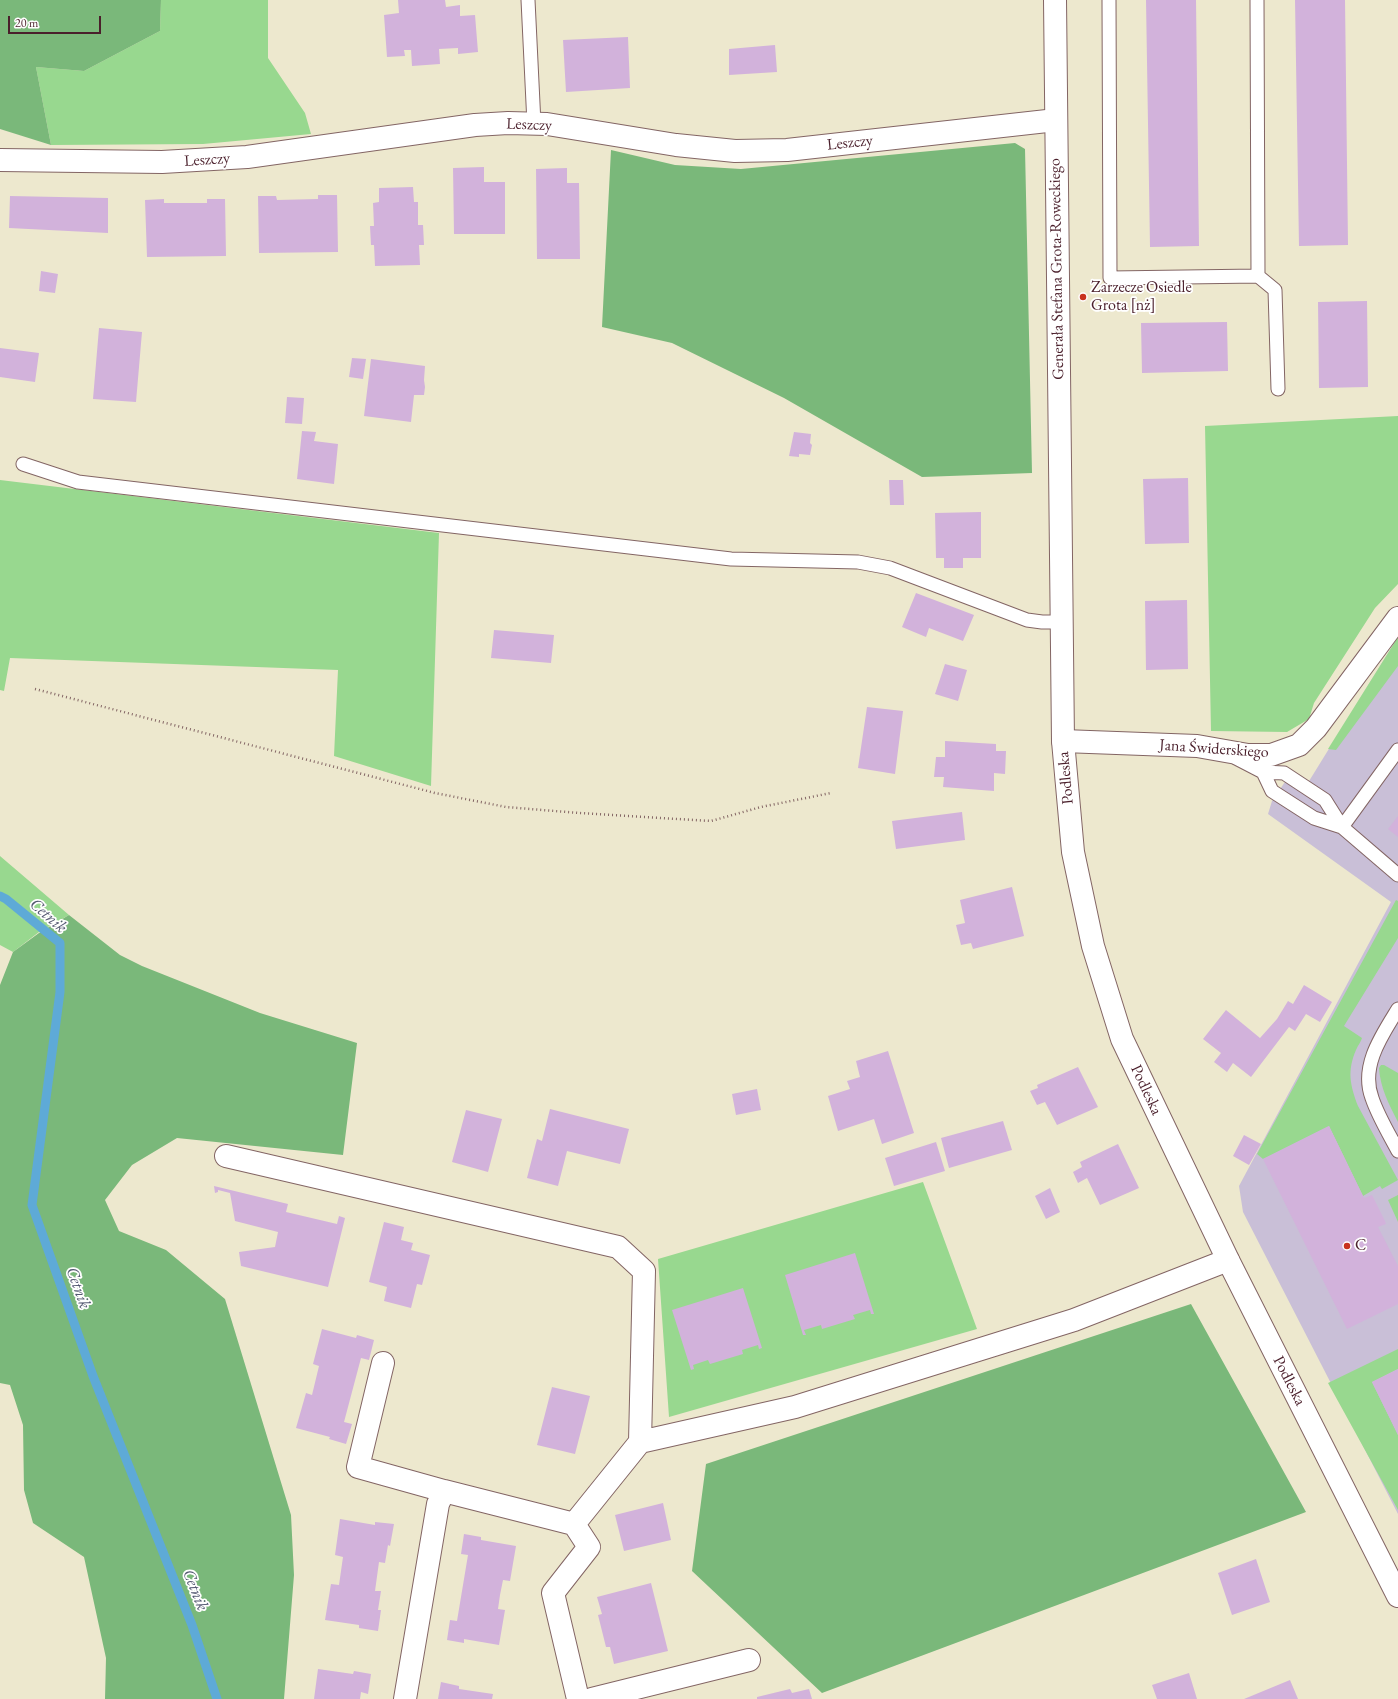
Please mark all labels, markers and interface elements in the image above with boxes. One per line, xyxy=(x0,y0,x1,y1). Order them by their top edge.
scale bar xyxy=(10,8,103,34)
text: 20 m xyxy=(15,15,38,31)
street label: Leszczy xyxy=(506,115,552,135)
street label: Leszczy xyxy=(826,131,874,155)
street label: Leszczy xyxy=(183,149,231,171)
street label: Generała Stefana Grota-Roweckiego xyxy=(1045,158,1069,380)
place label: Zarzecze Osiedle Grota [nż] xyxy=(1091,278,1192,316)
marker: Zarzecze Osiedle Grota [nż] xyxy=(1078,292,1088,302)
street label: Jana Świderskiego xyxy=(1159,736,1269,762)
street label: Podleska xyxy=(1054,751,1078,805)
water label: Cetnik xyxy=(25,894,71,938)
street label: Podleska xyxy=(1126,1062,1166,1118)
place label: C xyxy=(1355,1236,1366,1256)
marker: C xyxy=(1342,1241,1352,1251)
water label: Cetnik xyxy=(61,1264,95,1312)
street label: Podleska xyxy=(1268,1353,1310,1409)
water label: Cetnik xyxy=(178,1566,212,1614)

